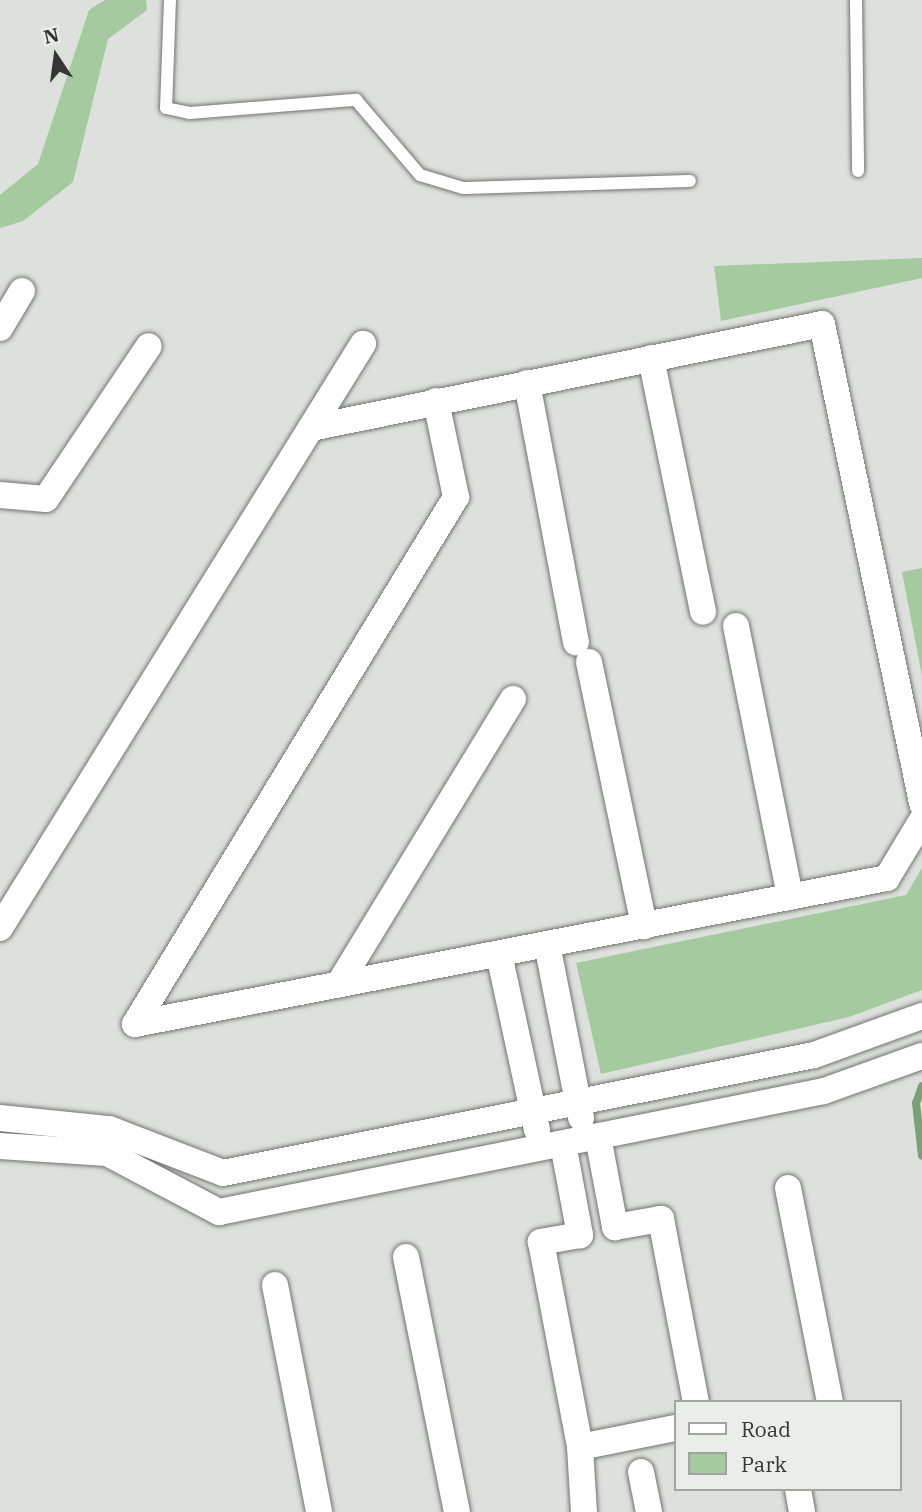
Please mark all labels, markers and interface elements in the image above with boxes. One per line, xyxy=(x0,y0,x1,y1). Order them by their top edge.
north arrow xyxy=(21,21,91,91)
text: N xyxy=(41,22,61,49)
legend xyxy=(674,1400,901,1491)
text: Road xyxy=(741,1415,791,1443)
text: Park xyxy=(741,1450,787,1478)

